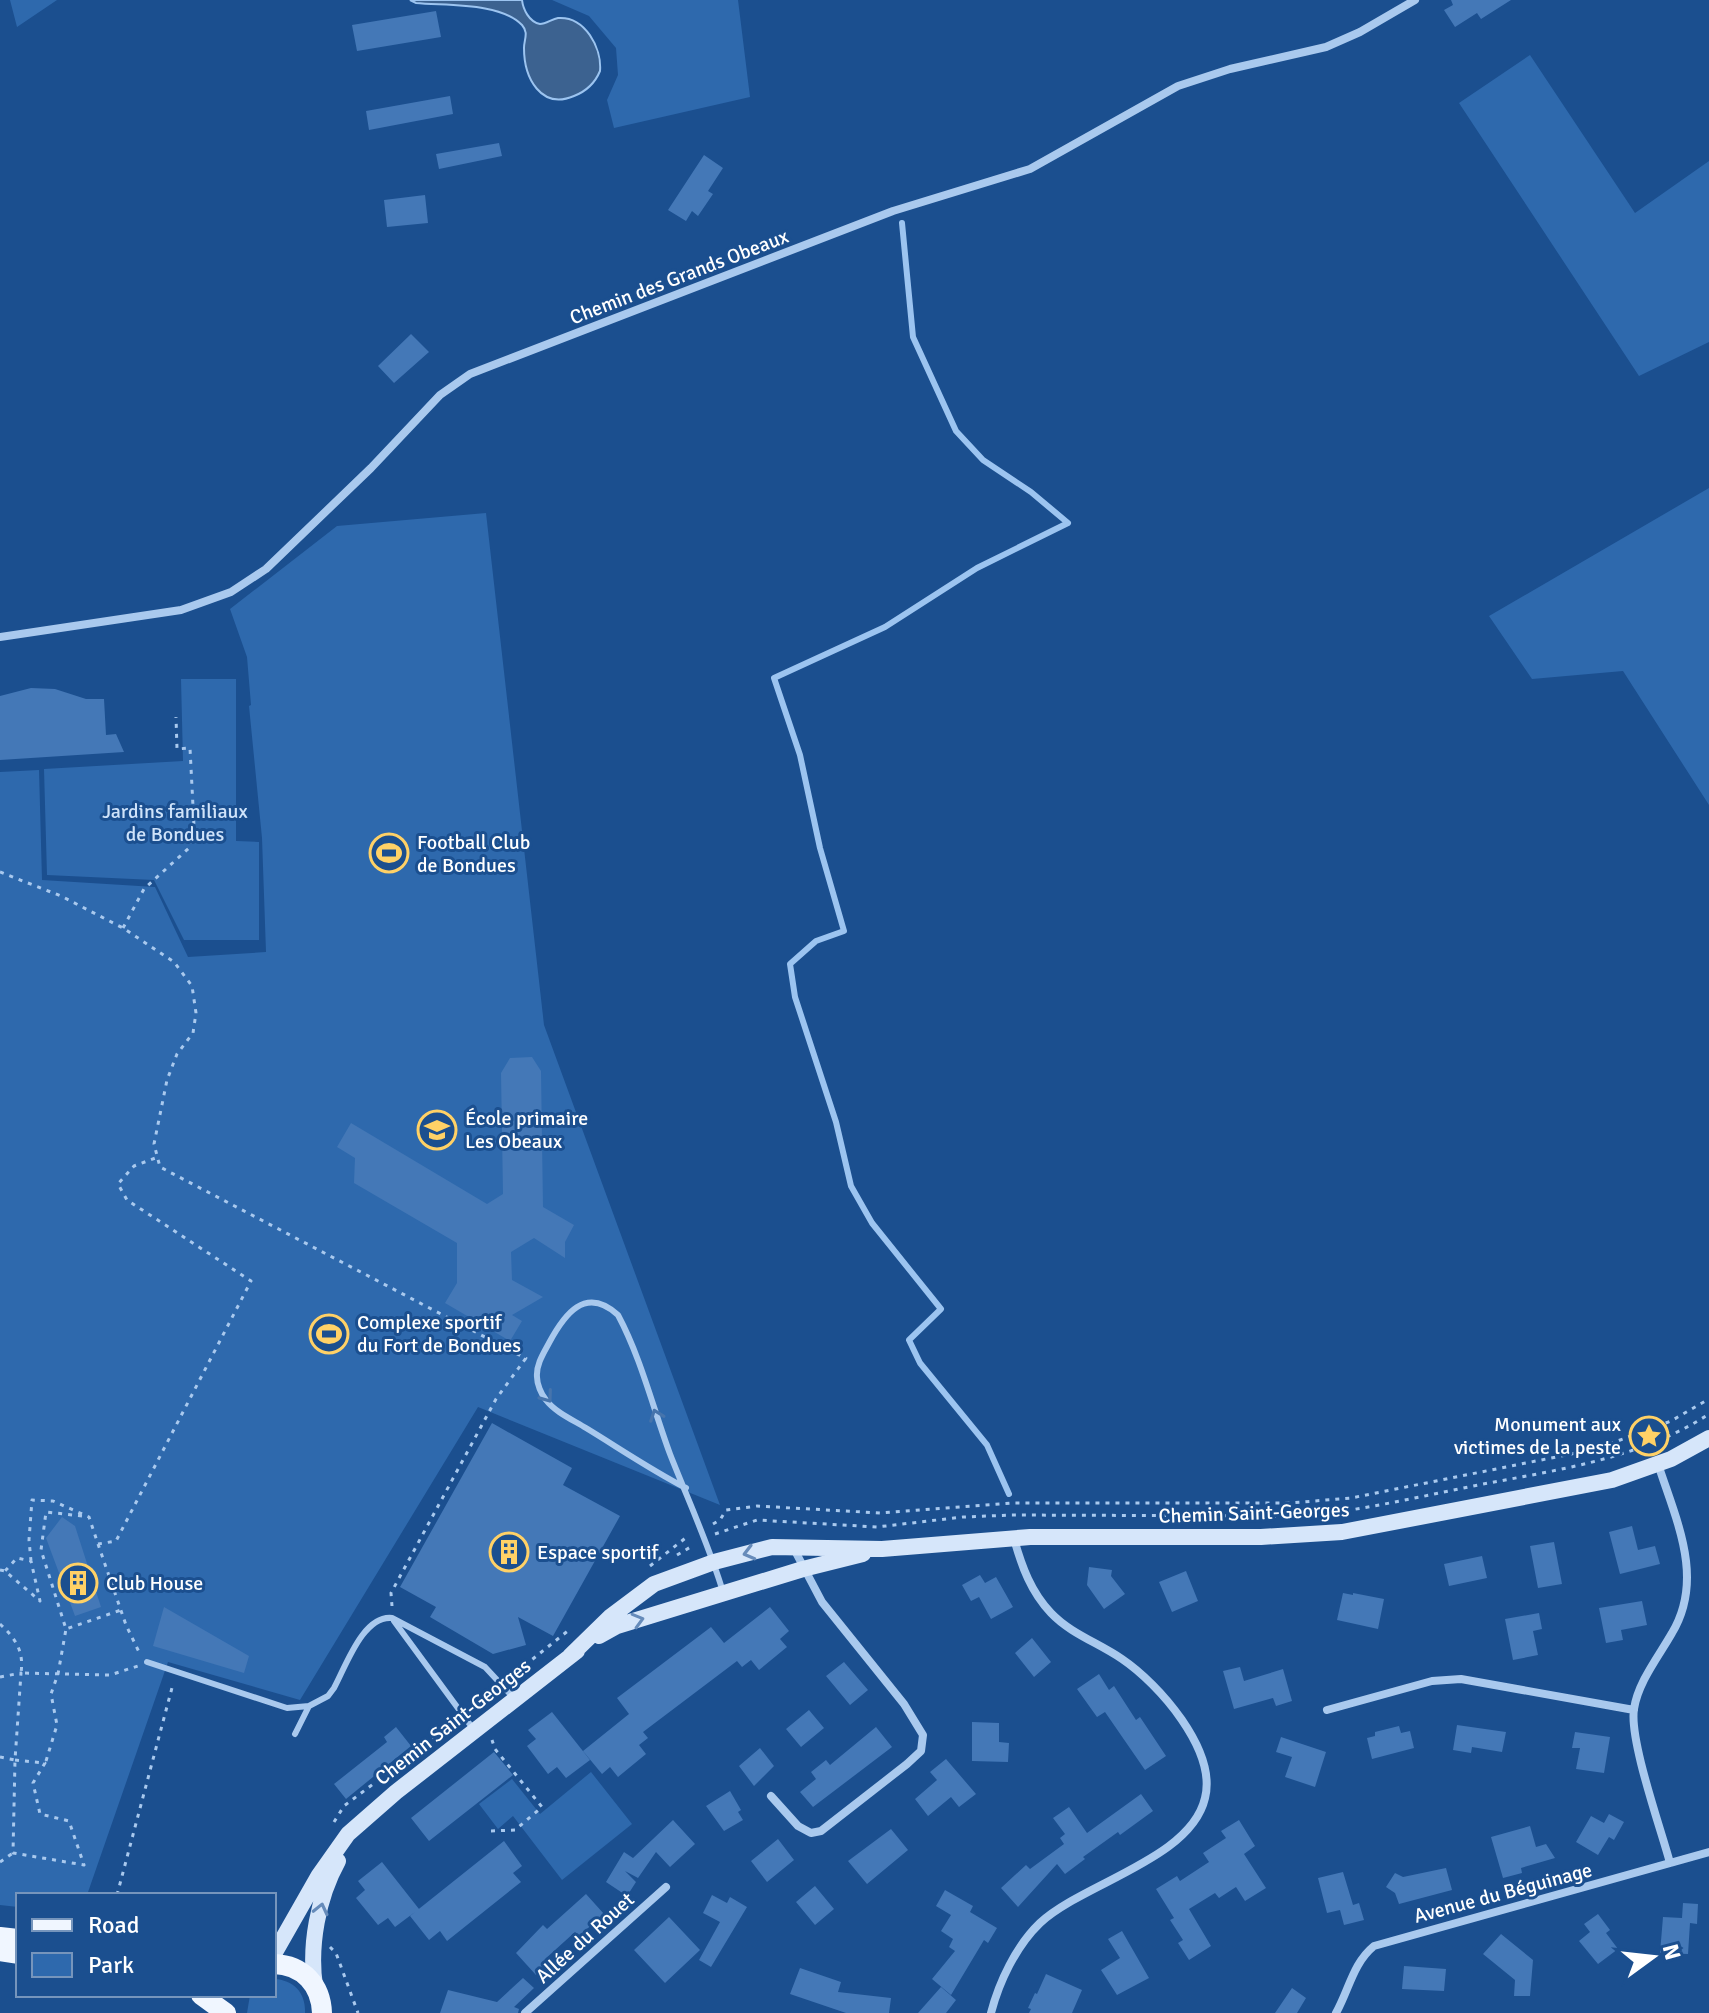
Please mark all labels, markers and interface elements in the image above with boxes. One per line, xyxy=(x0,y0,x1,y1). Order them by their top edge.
street label: Chemin des Grands Obeaux xyxy=(566,224,792,330)
park label: Jardins familiaux de Bondues xyxy=(102,799,248,847)
place label: Football Club de Bondues xyxy=(417,830,530,878)
sports icon: Football Club de Bondues xyxy=(368,832,410,874)
place label: École primaire Les Obeaux xyxy=(465,1106,588,1154)
school or university icon: École primaire Les Obeaux xyxy=(416,1109,458,1151)
place label: Complexe sportif du Fort de Bondues xyxy=(357,1310,521,1358)
sports icon: Complexe sportif du Fort de Bondues xyxy=(308,1313,350,1355)
one-way arrow xyxy=(537,1388,552,1403)
one-way arrow xyxy=(650,1409,666,1423)
place label: Monument aux victimes de la peste xyxy=(1454,1412,1621,1460)
place icon: Monument aux victimes de la peste xyxy=(1628,1415,1670,1457)
street label: Chemin Saint-Georges xyxy=(1158,1497,1350,1529)
building icon: Espace sportif xyxy=(488,1531,530,1573)
place label: Espace sportif xyxy=(537,1540,659,1565)
one-way arrow xyxy=(743,1543,757,1560)
building icon: Club House xyxy=(57,1562,99,1604)
place label: Club House xyxy=(106,1571,203,1596)
one-way arrow xyxy=(631,1613,645,1629)
street label: Chemin Saint-Georges xyxy=(370,1653,536,1791)
street label: Avenue du Béguinage xyxy=(1411,1857,1595,1929)
street label: Allée du Rouet xyxy=(531,1887,639,1989)
legend xyxy=(16,1893,276,1997)
one-way arrow xyxy=(312,1903,329,1917)
text: Road xyxy=(88,1910,139,1940)
north arrow xyxy=(1613,1917,1693,1997)
text: N xyxy=(1657,1941,1687,1963)
text: Park xyxy=(88,1950,134,1980)

